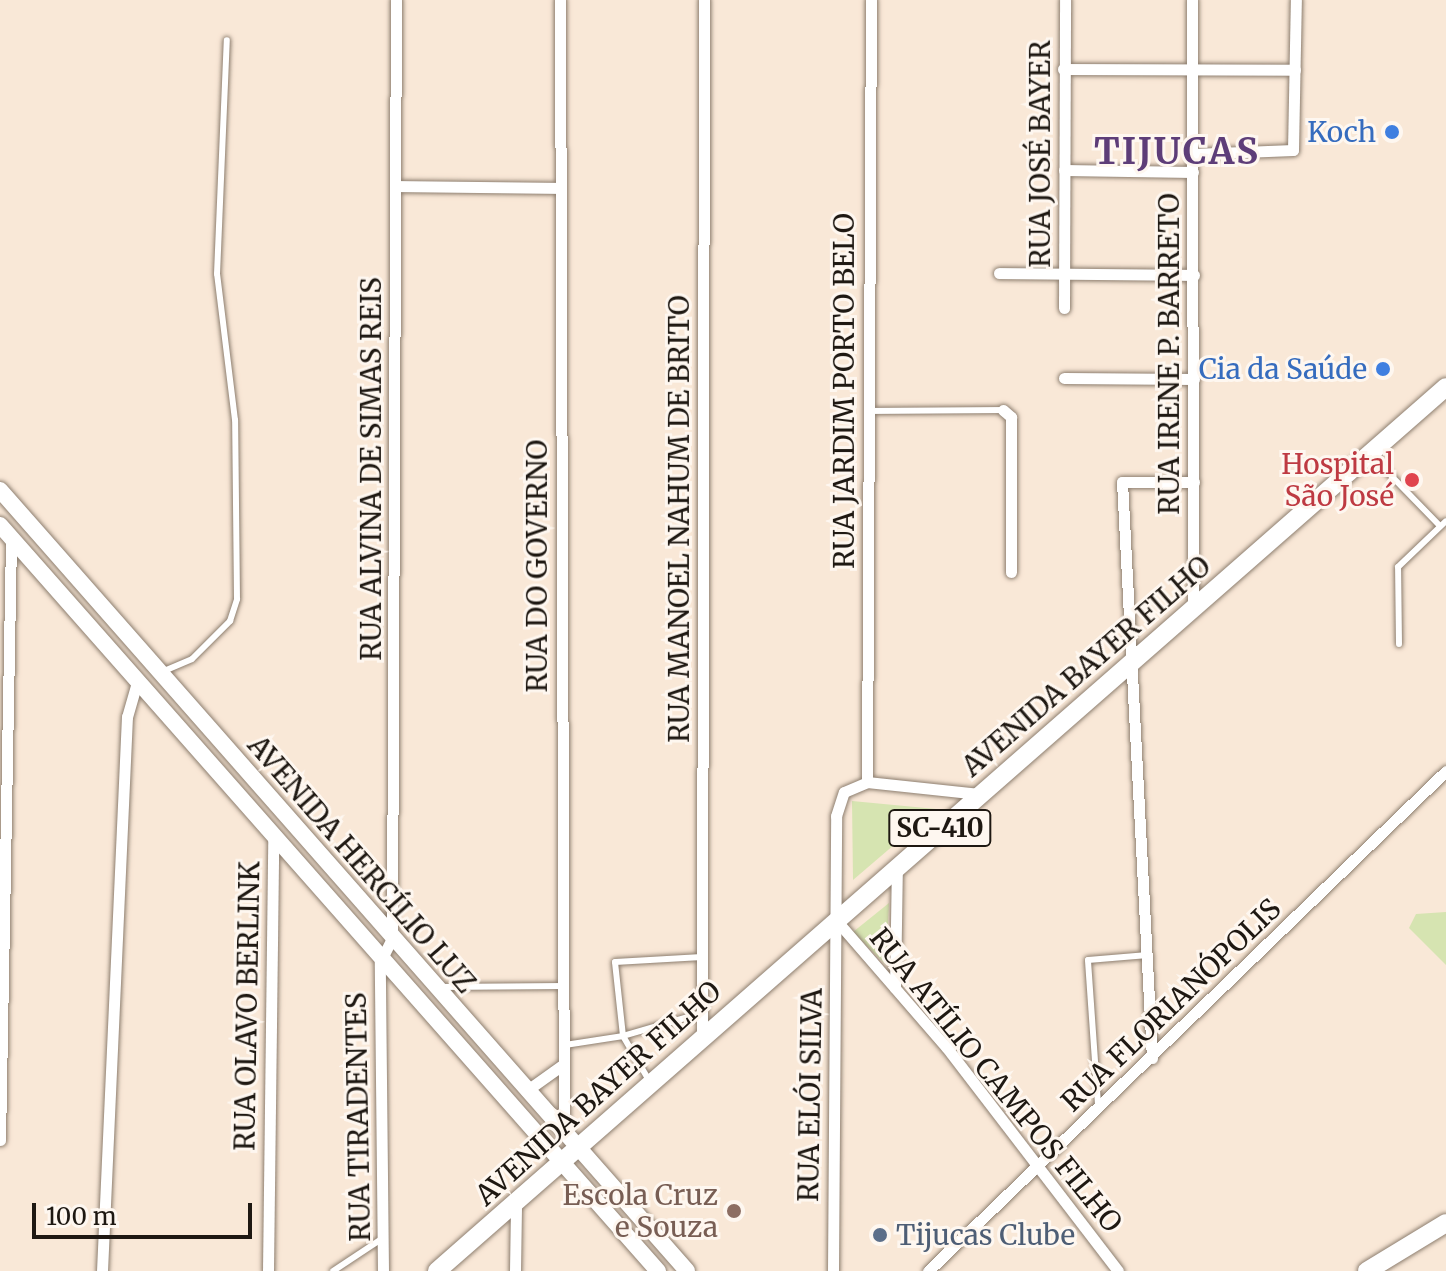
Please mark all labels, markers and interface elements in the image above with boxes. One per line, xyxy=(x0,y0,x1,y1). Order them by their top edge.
street label: RUA JOSÉ BAYER xyxy=(1023,40,1057,268)
place label: Koch xyxy=(1307,115,1376,149)
marker: Koch xyxy=(1383,123,1401,141)
district label: TIJUCAS xyxy=(1094,130,1260,174)
street label: RUA IRENE P. BARRETO xyxy=(1152,193,1186,515)
street label: RUA JARDIM PORTO BELO xyxy=(827,213,861,569)
street label: RUA ALVINA DE SIMAS REIS xyxy=(354,277,388,661)
street label: RUA MANOEL NAHUM DE BRITO xyxy=(662,295,696,743)
place label: Cia da Saúde xyxy=(1199,352,1367,386)
marker: Cia da Saúde xyxy=(1374,360,1392,378)
street label: RUA DO GOVERNO xyxy=(520,439,554,693)
place label: Hospital São José xyxy=(1281,447,1394,513)
marker: Hospital São José xyxy=(1401,469,1423,491)
street label: AVENIDA BAYER FILHO xyxy=(955,549,1217,783)
street label: AVENIDA HERCÍLIO LUZ xyxy=(241,729,483,999)
road number: SC-410 xyxy=(888,806,992,850)
street label: RUA OLAVO BERLINK xyxy=(228,861,266,1151)
street label: RUA FLORIANÓPOLIS xyxy=(1054,892,1288,1118)
street label: RUA ATÍLIO CAMPOS FILHO xyxy=(863,921,1129,1239)
street label: AVENIDA BAYER FILHO xyxy=(468,974,728,1212)
street label: RUA ELÓI SILVA xyxy=(791,988,829,1202)
street label: RUA TIRADENTES xyxy=(339,992,377,1242)
place label: Escola Cruz e Souza xyxy=(562,1178,718,1244)
scale bar xyxy=(36,1187,256,1237)
text: 100 m xyxy=(46,1201,116,1232)
marker: Escola Cruz e Souza xyxy=(725,1202,743,1220)
place label: Tijucas Clube xyxy=(896,1218,1075,1252)
marker: Tijucas Clube xyxy=(871,1226,889,1244)

